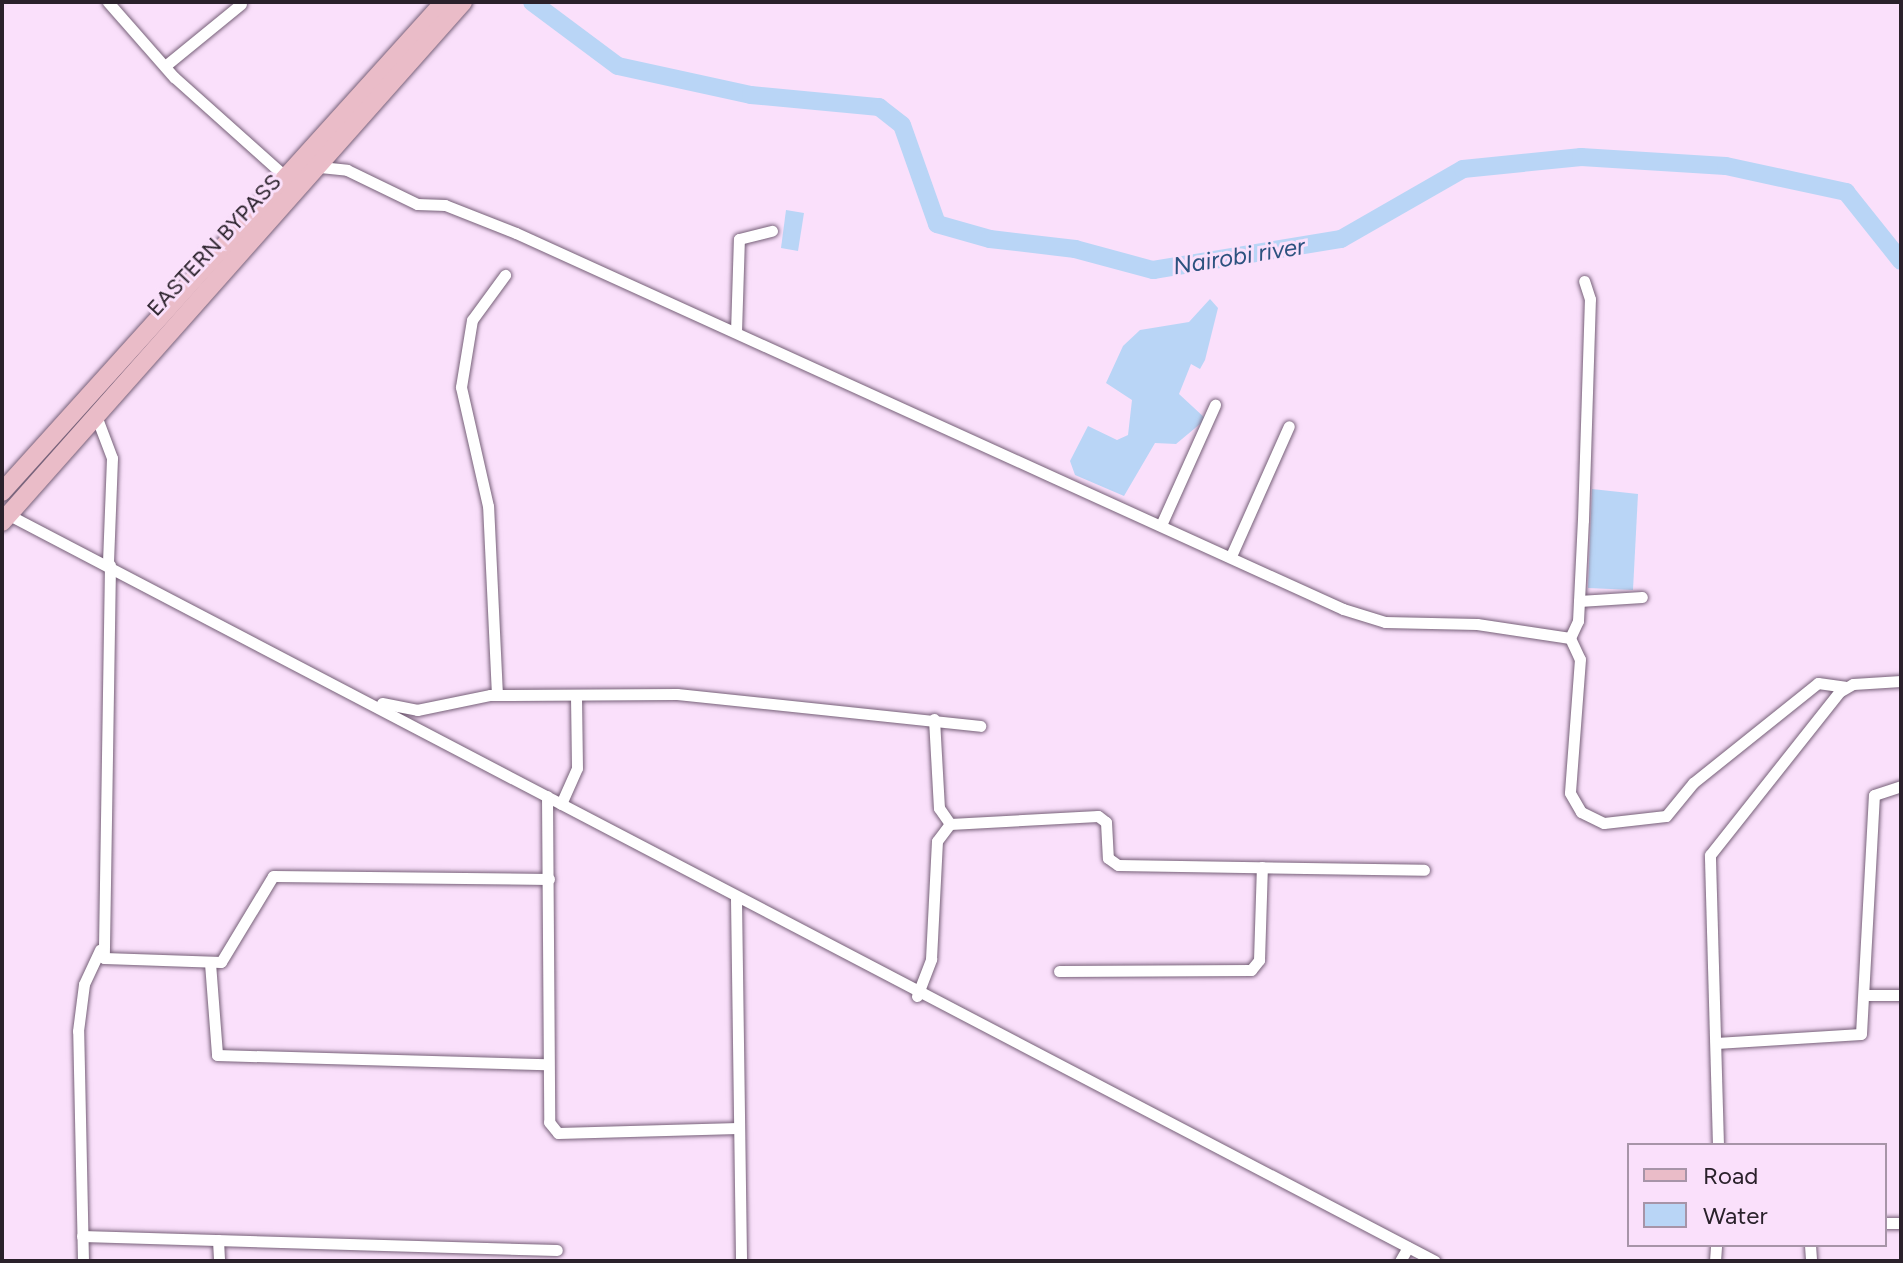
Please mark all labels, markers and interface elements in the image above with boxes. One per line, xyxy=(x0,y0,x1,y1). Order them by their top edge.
street label: EASTERN BYPASS xyxy=(142,169,286,321)
water label: Nairobi river xyxy=(1171,231,1307,281)
legend xyxy=(1627,1143,1887,1247)
text: Road xyxy=(1703,1161,1758,1190)
text: Water xyxy=(1703,1201,1768,1230)

